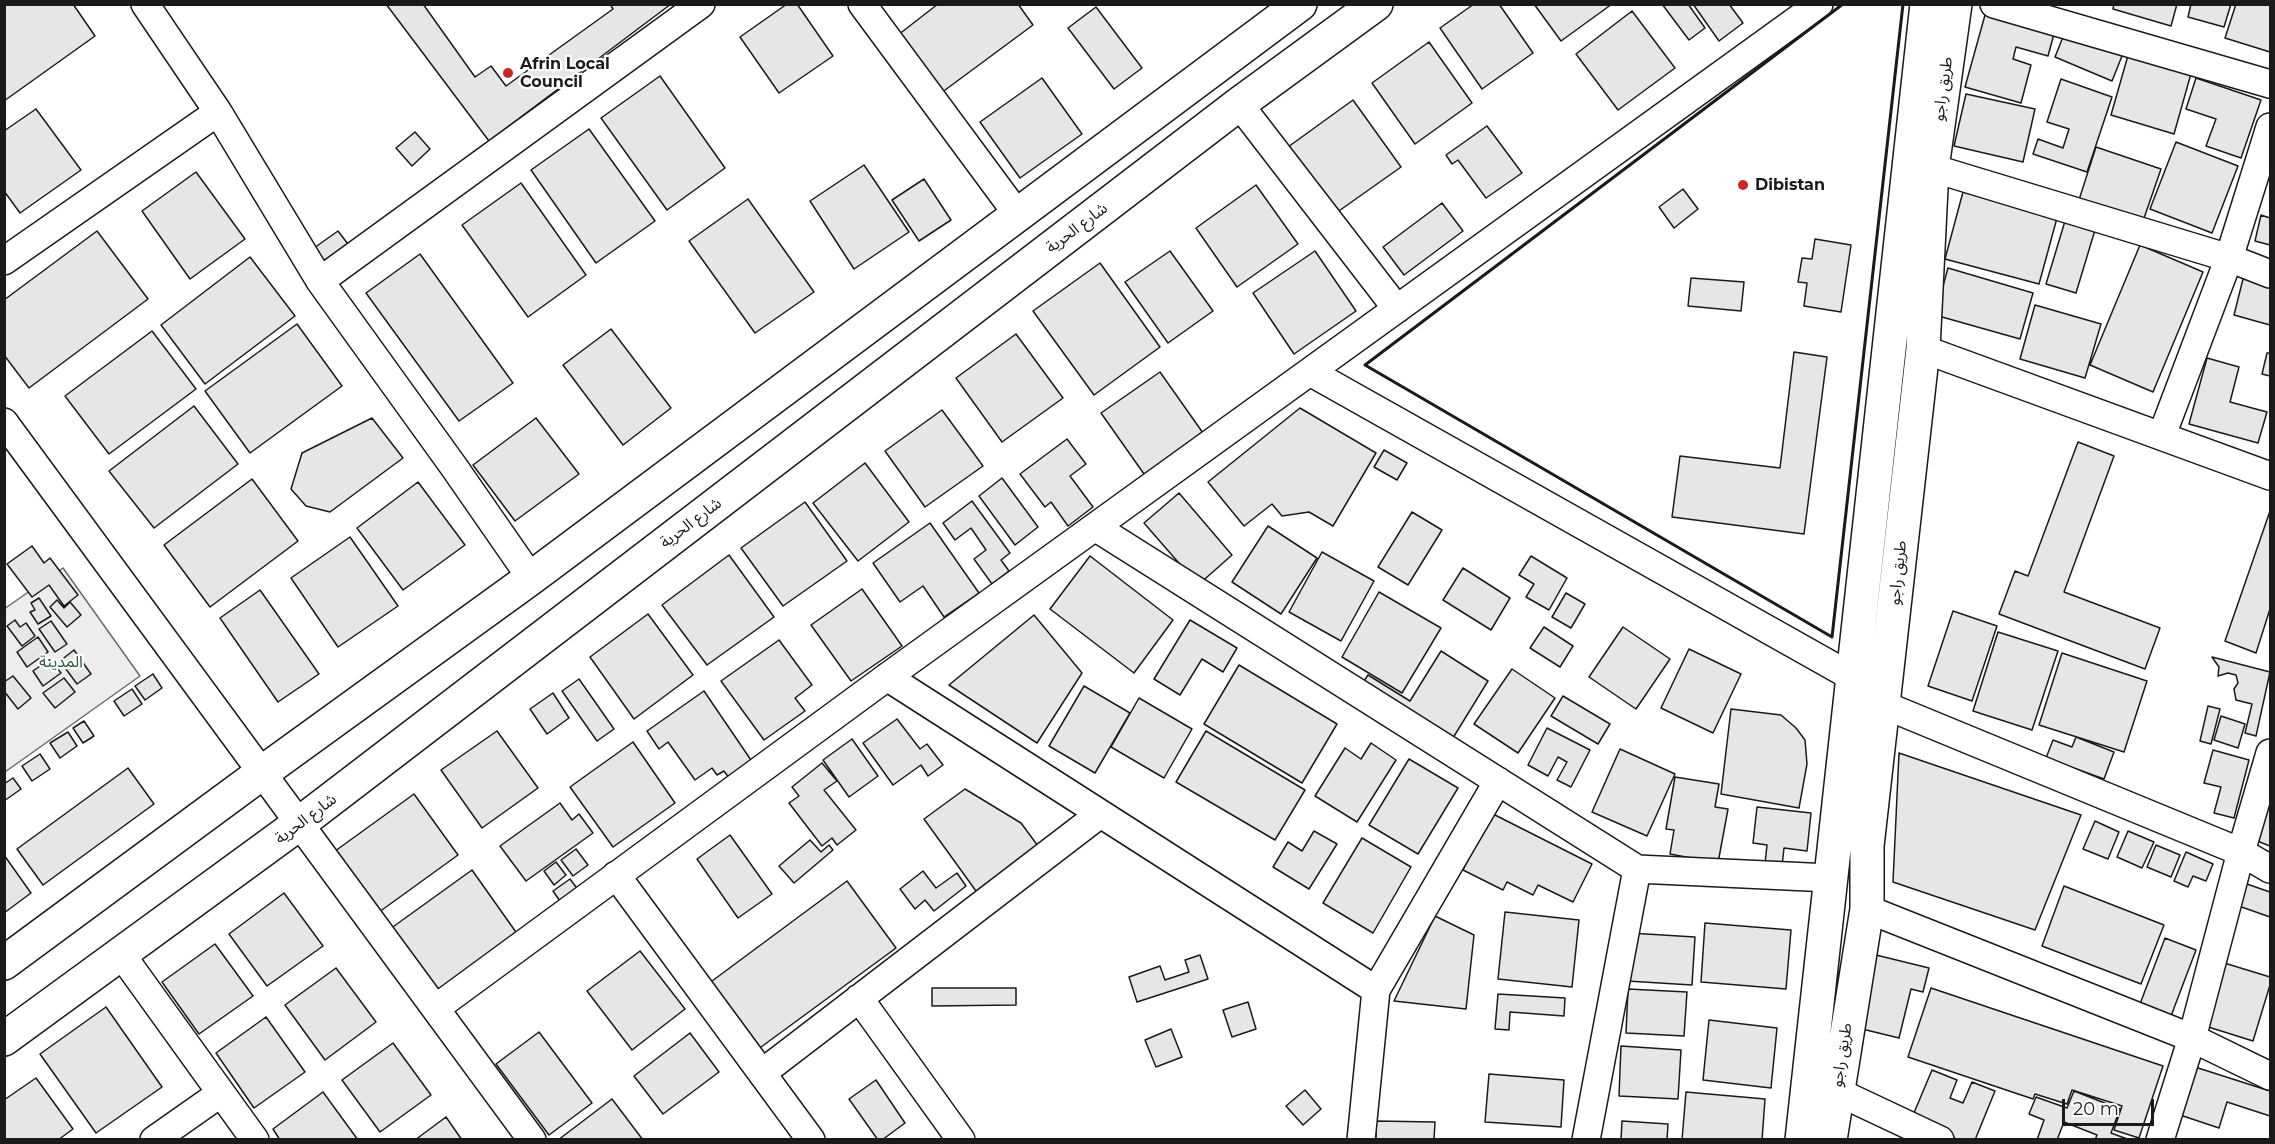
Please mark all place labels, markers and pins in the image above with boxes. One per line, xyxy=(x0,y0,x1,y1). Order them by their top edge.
place label: Afrin Local Council xyxy=(520,54,610,92)
marker: Afrin Local Council xyxy=(501,66,515,80)
place label: Dibistan xyxy=(1755,175,1825,195)
marker: Dibistan xyxy=(1736,178,1750,192)

